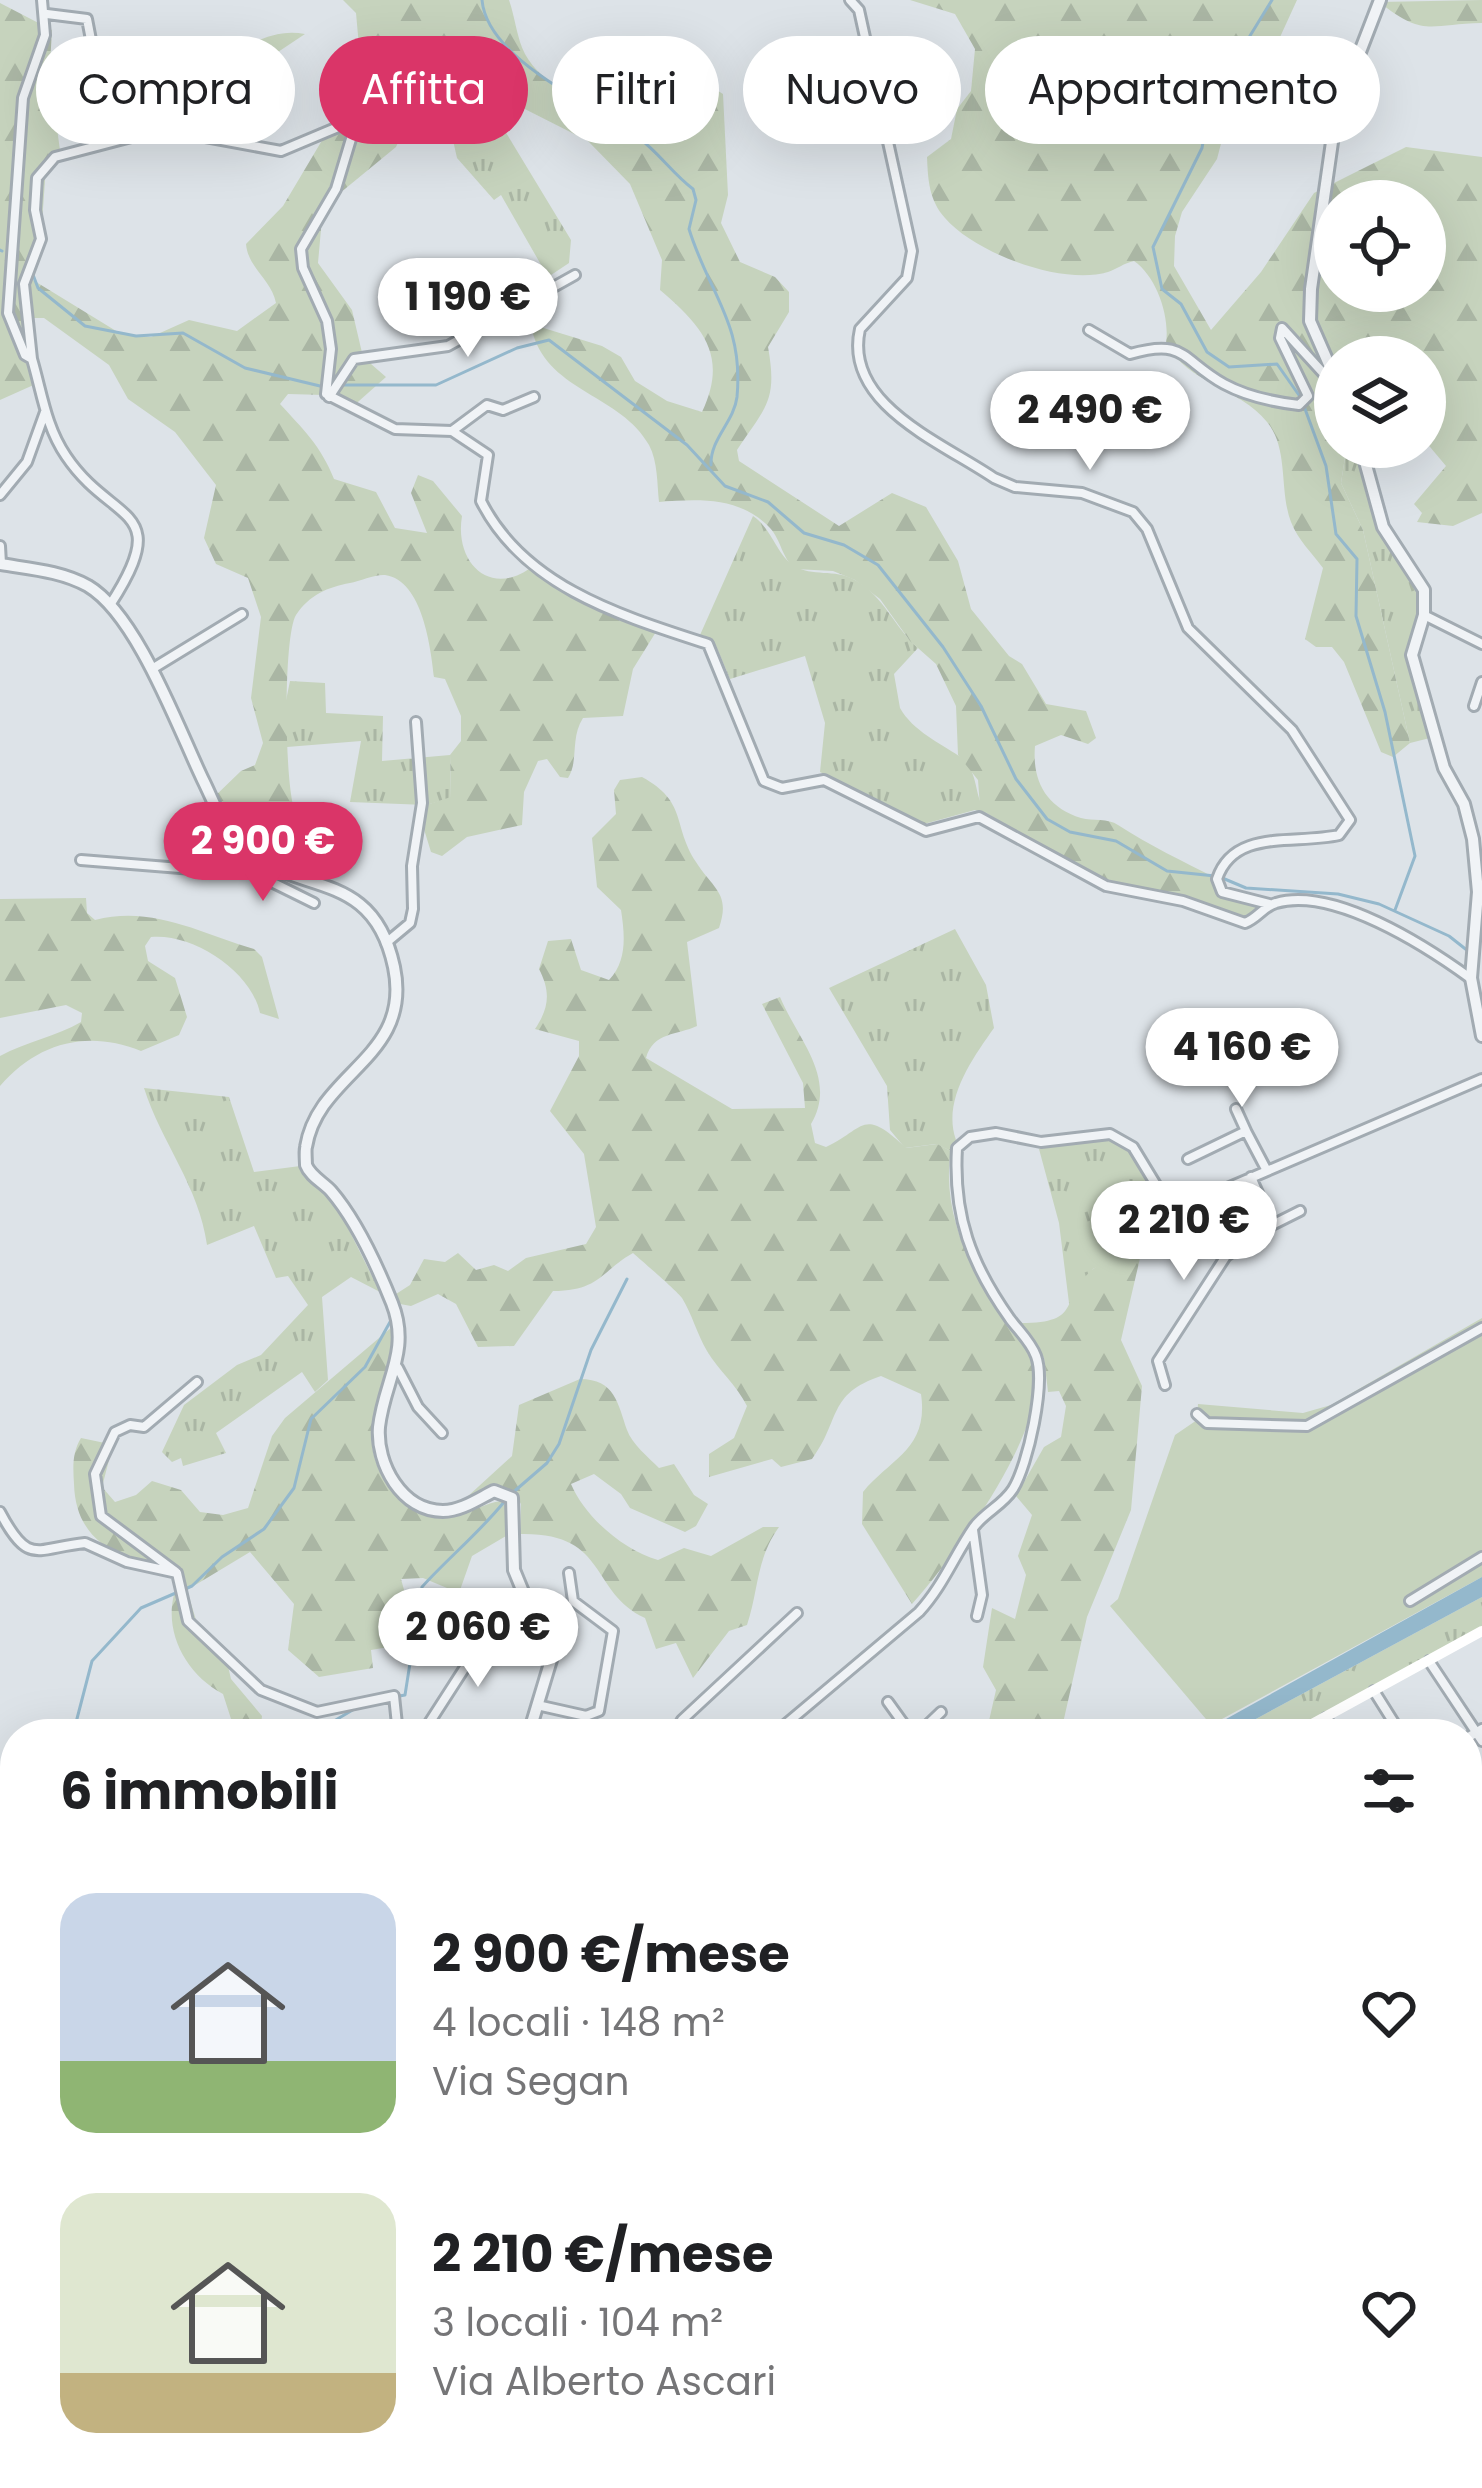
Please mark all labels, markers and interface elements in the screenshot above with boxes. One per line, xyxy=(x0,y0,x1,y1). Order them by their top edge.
chip: Compra xyxy=(36,36,295,144)
chip: Affitta xyxy=(319,36,528,144)
chip: Filtri xyxy=(552,36,719,144)
chip: Nuovo xyxy=(743,36,961,144)
chip: Appartamento xyxy=(985,36,1380,144)
map controls xyxy=(1314,180,1446,468)
button: locate xyxy=(1314,180,1446,312)
pin: 1 190 € xyxy=(357,258,579,360)
text: 1 190 € xyxy=(405,269,531,324)
button: layers xyxy=(1314,336,1446,468)
pin: 2 490 € xyxy=(979,371,1201,473)
text: 2 490 € xyxy=(1017,382,1163,437)
pin: 2 900 € xyxy=(152,802,374,904)
text: 2 900 € xyxy=(191,813,335,868)
pin: 4 160 € xyxy=(1131,1008,1353,1110)
text: 4 160 € xyxy=(1173,1019,1311,1074)
pin: 2 210 € xyxy=(1073,1181,1295,1283)
text: 2 210 € xyxy=(1118,1192,1250,1247)
pin: 2 060 € xyxy=(367,1588,589,1690)
text: 2 060 € xyxy=(405,1599,551,1654)
text: 6 immobili xyxy=(60,1755,339,1827)
icon: filters xyxy=(1356,1758,1422,1824)
text: 2 900 €/mese xyxy=(432,1918,790,1990)
icon: home xyxy=(156,1941,300,2085)
icon: heart xyxy=(1356,1980,1422,2046)
text: 4 locali · 148 m² xyxy=(432,1995,725,2050)
text: Via Segan xyxy=(432,2054,630,2109)
text: 2 210 €/mese xyxy=(432,2218,773,2290)
icon: home xyxy=(156,2241,300,2385)
icon: heart xyxy=(1356,2280,1422,2346)
text: 3 locali · 104 m² xyxy=(432,2295,723,2350)
text: Via Alberto Ascari xyxy=(432,2354,776,2409)

